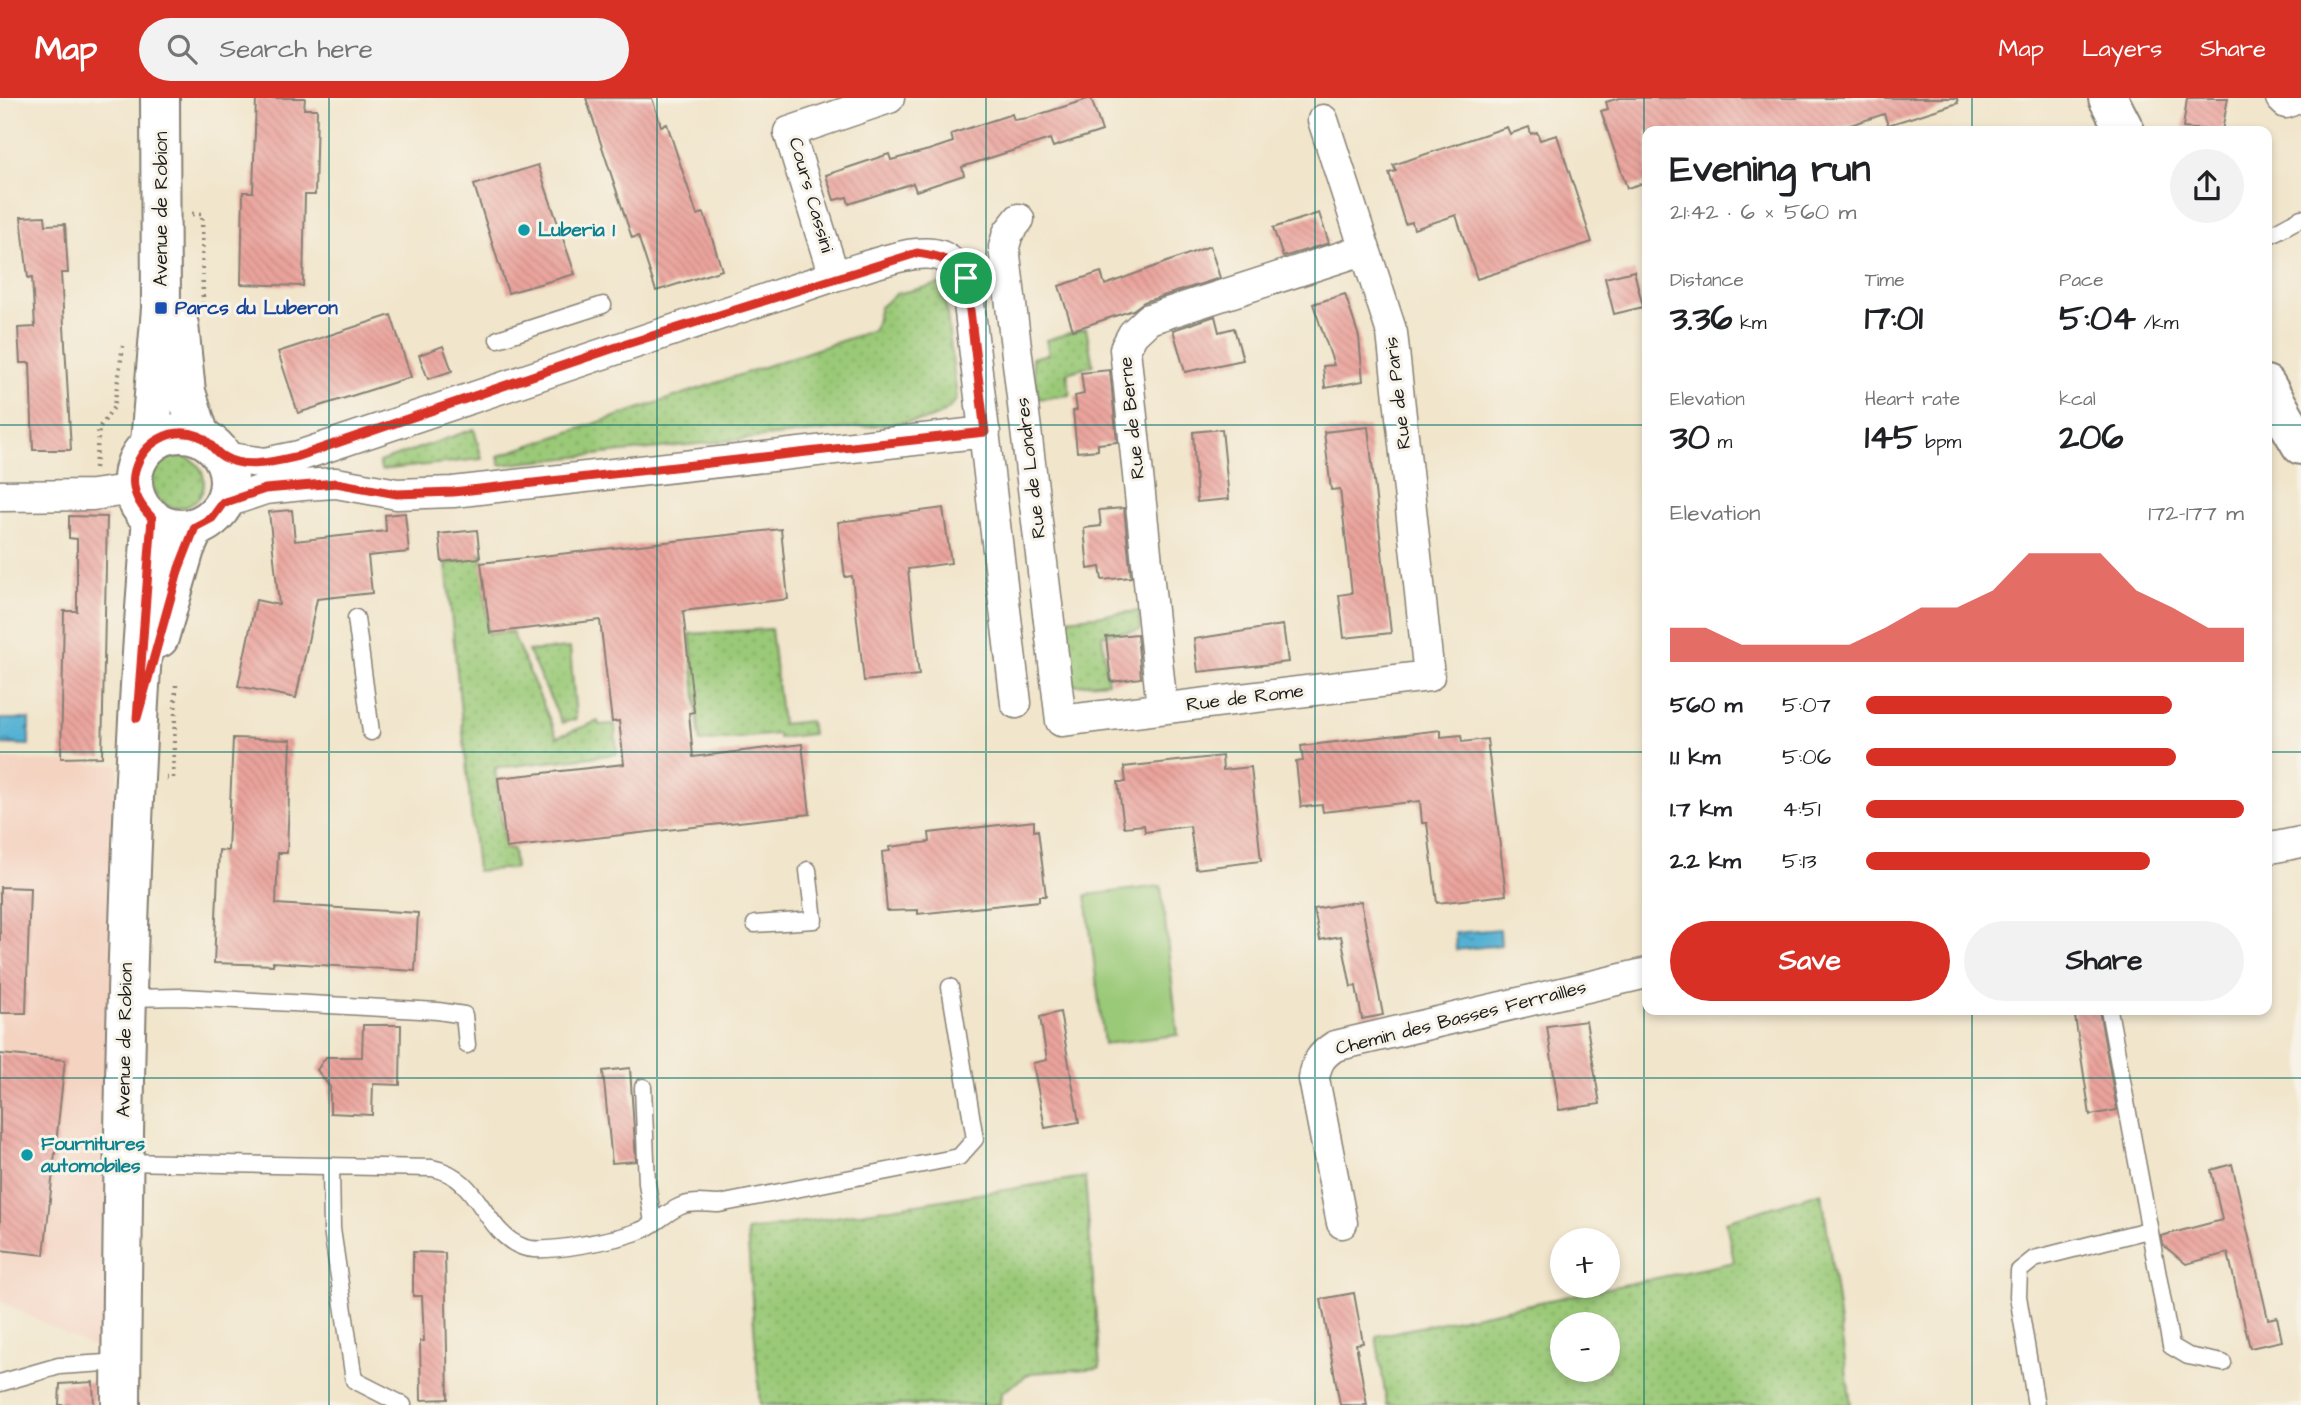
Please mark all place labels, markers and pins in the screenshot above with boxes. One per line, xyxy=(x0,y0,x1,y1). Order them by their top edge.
place label: Luberia 1 xyxy=(538,217,615,244)
marker: Luberia 1 xyxy=(516,222,532,238)
pin xyxy=(936,248,996,308)
place label: Parcs du Luberon xyxy=(175,295,338,322)
marker: Parcs du Luberon xyxy=(153,300,169,316)
place label: Fournitures automobiles xyxy=(40,1131,145,1180)
marker: Fournitures automobiles xyxy=(19,1147,35,1163)

